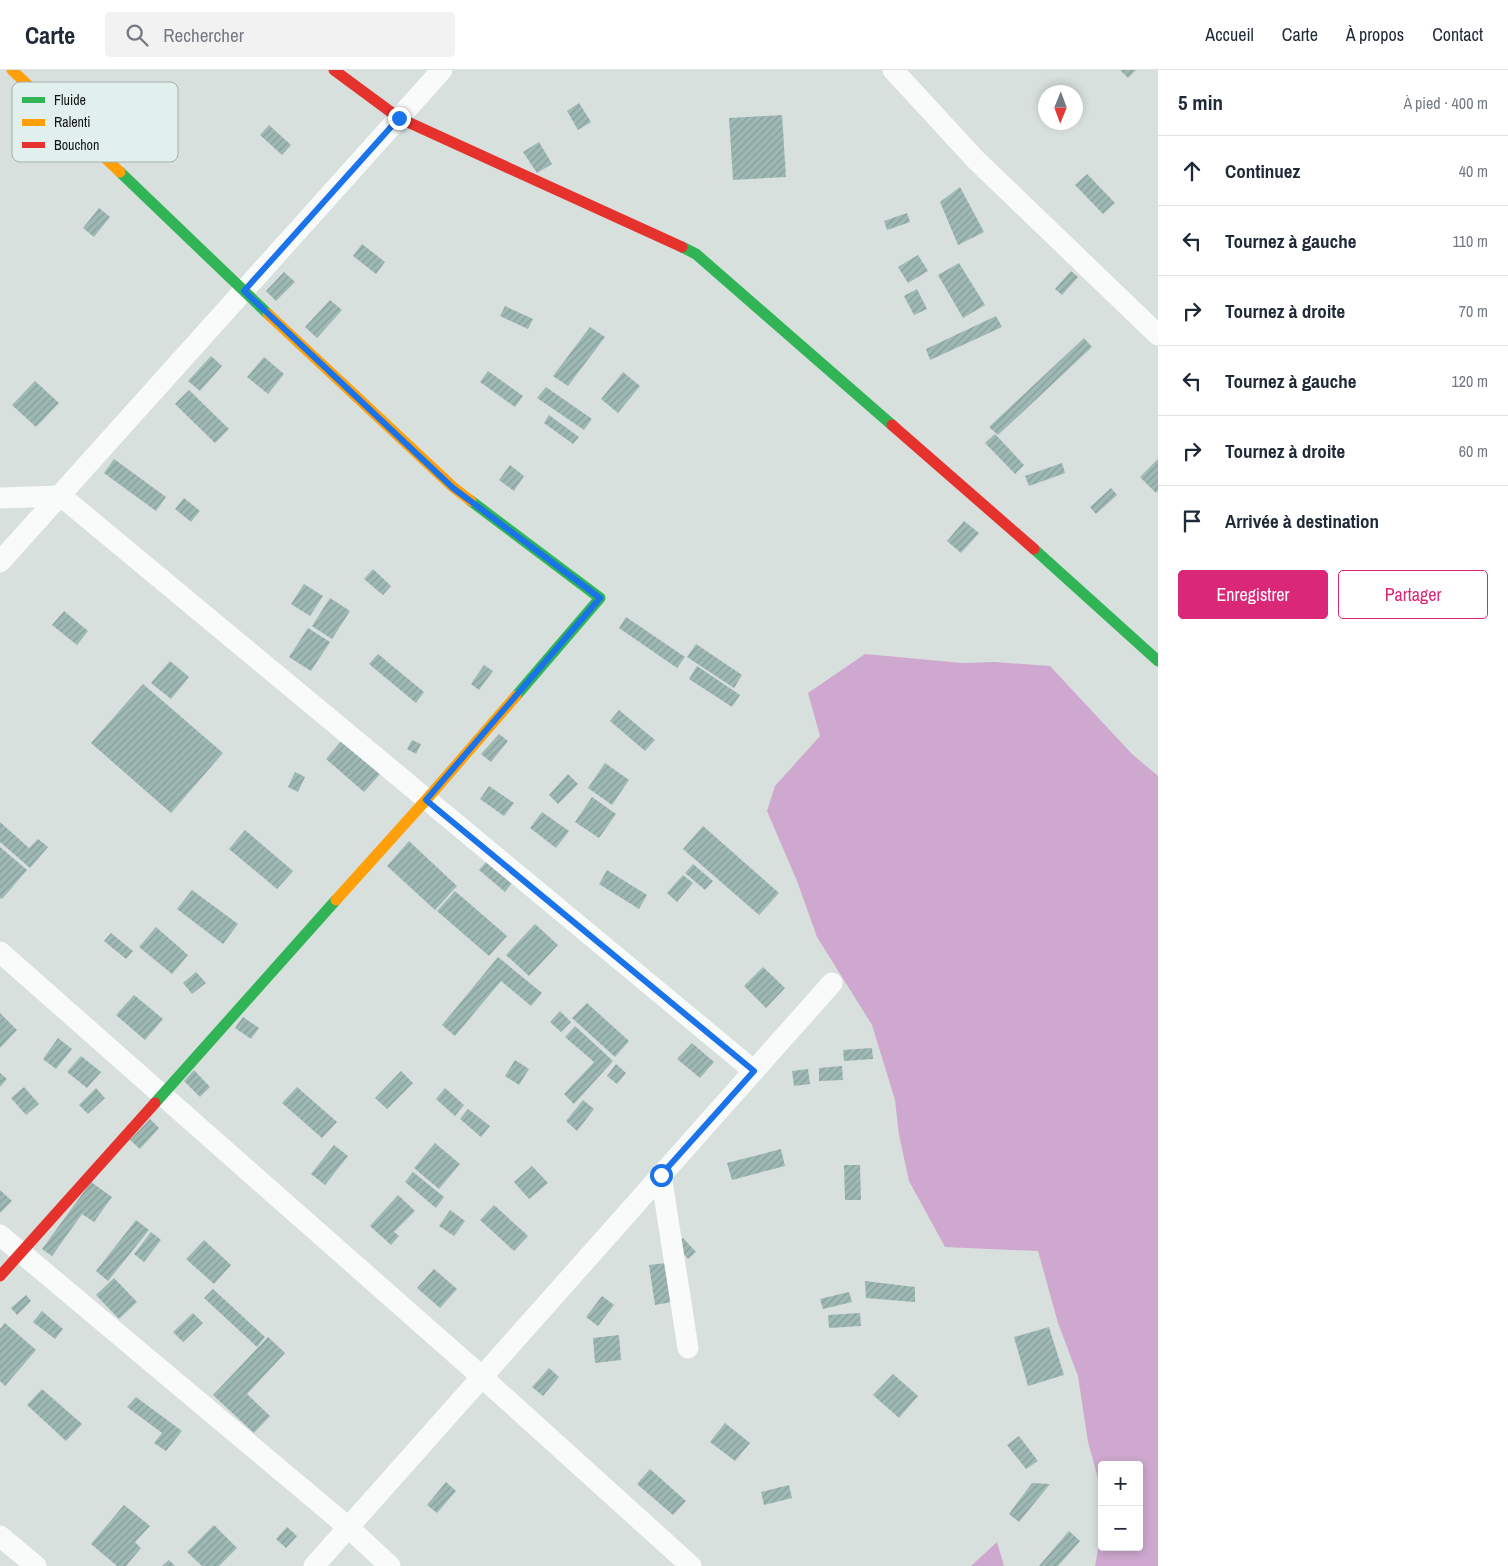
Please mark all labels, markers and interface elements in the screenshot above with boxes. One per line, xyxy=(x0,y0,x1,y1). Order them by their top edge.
search box xyxy=(105,12,455,57)
text: Carte xyxy=(25,19,75,51)
icon: search xyxy=(123,21,151,49)
text: Rechercher xyxy=(163,22,244,48)
text: Accueil xyxy=(1205,22,1254,47)
text: Carte xyxy=(1282,22,1318,47)
text: À propos xyxy=(1346,22,1404,47)
text: Contact xyxy=(1432,22,1483,47)
legend xyxy=(12,82,178,162)
north arrow xyxy=(1038,85,1083,130)
text: 5 min xyxy=(1178,88,1223,117)
text: Fluide xyxy=(54,91,86,109)
text: À pied · 400 m xyxy=(1403,92,1488,114)
route end xyxy=(388,107,411,130)
text: Ralenti xyxy=(54,113,90,131)
text: Bouchon xyxy=(54,136,99,154)
icon: ahead xyxy=(1178,157,1206,185)
text: Continuez xyxy=(1225,158,1300,184)
text: 40 m xyxy=(1459,160,1488,182)
icon: left xyxy=(1178,227,1206,255)
text: Tournez à gauche xyxy=(1225,228,1356,254)
text: 110 m xyxy=(1452,230,1488,252)
icon: right xyxy=(1178,297,1206,325)
text: Tournez à droite xyxy=(1225,298,1345,324)
text: 70 m xyxy=(1459,300,1488,322)
icon: left xyxy=(1178,367,1206,395)
text: Tournez à gauche xyxy=(1225,368,1356,394)
text: 120 m xyxy=(1452,370,1488,392)
icon: right xyxy=(1178,437,1206,465)
text: Tournez à droite xyxy=(1225,438,1345,464)
text: 60 m xyxy=(1459,440,1488,462)
icon: arrive xyxy=(1178,507,1206,535)
text: Arrivée à destination xyxy=(1225,508,1379,534)
button: Enregistrer xyxy=(1178,570,1328,619)
button: Partager xyxy=(1338,570,1488,619)
route start xyxy=(650,1164,673,1187)
map controls xyxy=(1098,1461,1143,1551)
button: + xyxy=(1098,1461,1143,1506)
button: − xyxy=(1098,1506,1143,1551)

